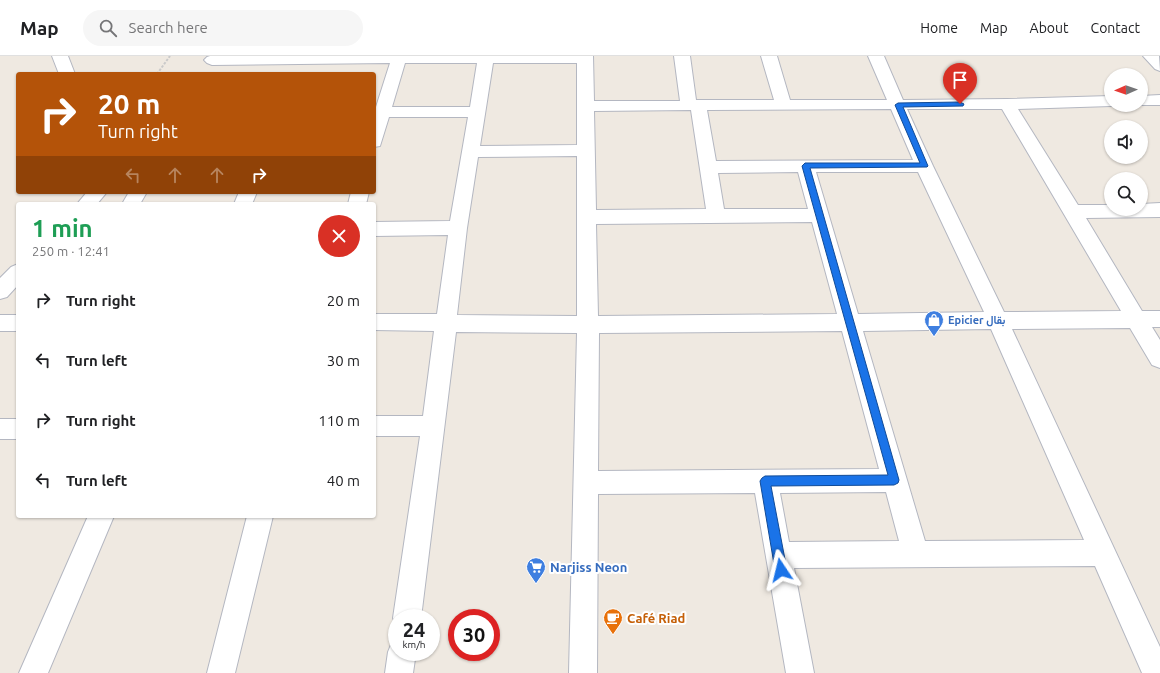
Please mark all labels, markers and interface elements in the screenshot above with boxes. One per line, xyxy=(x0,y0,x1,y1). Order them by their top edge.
search box xyxy=(83,10,363,46)
text: Map xyxy=(20,17,59,39)
icon: search xyxy=(97,17,119,39)
text: Search here xyxy=(129,19,208,36)
text: Home xyxy=(920,20,958,36)
text: Map xyxy=(980,20,1008,36)
text: About xyxy=(1030,20,1069,36)
text: Contact xyxy=(1091,20,1140,36)
pin xyxy=(943,63,977,104)
north arrow xyxy=(1104,68,1148,112)
map controls xyxy=(1104,68,1148,216)
icon: arrive xyxy=(949,69,971,91)
icon: right xyxy=(32,88,84,140)
text: 20 m xyxy=(98,88,160,119)
button: sound xyxy=(1104,120,1148,164)
text: Turn right xyxy=(98,121,178,141)
icon: left xyxy=(122,164,144,186)
icon: ahead xyxy=(164,164,186,186)
icon: ahead xyxy=(206,164,228,186)
icon: right xyxy=(248,164,270,186)
button: search xyxy=(1104,172,1148,216)
text: 1 min xyxy=(32,215,93,242)
button: close xyxy=(318,215,360,257)
text: 250 m · 12:41 xyxy=(32,244,110,258)
icon: right xyxy=(32,289,54,311)
text: Turn right xyxy=(66,292,136,309)
text: 20 m xyxy=(327,292,360,309)
shop icon: Epicier بقال xyxy=(923,309,945,337)
place label: Epicier بقال xyxy=(948,314,1005,327)
icon: left xyxy=(32,349,54,371)
text: Turn left xyxy=(66,352,127,369)
text: 30 m xyxy=(327,352,360,369)
icon: right xyxy=(32,409,54,431)
text: Turn right xyxy=(66,412,136,429)
text: 110 m xyxy=(318,412,360,429)
icon: left xyxy=(32,469,54,491)
text: Turn left xyxy=(66,472,127,489)
text: 40 m xyxy=(327,472,360,489)
position arrow xyxy=(760,549,802,591)
supermarket icon: Narjiss Neon xyxy=(525,556,547,584)
place label: Narjiss Neon xyxy=(550,560,627,574)
cafe icon: Café Riad xyxy=(602,607,624,635)
speed limit sign: 30 xyxy=(448,609,500,661)
place label: Café Riad xyxy=(627,611,685,625)
text: 24 xyxy=(403,618,425,641)
text: km/h xyxy=(402,639,426,650)

